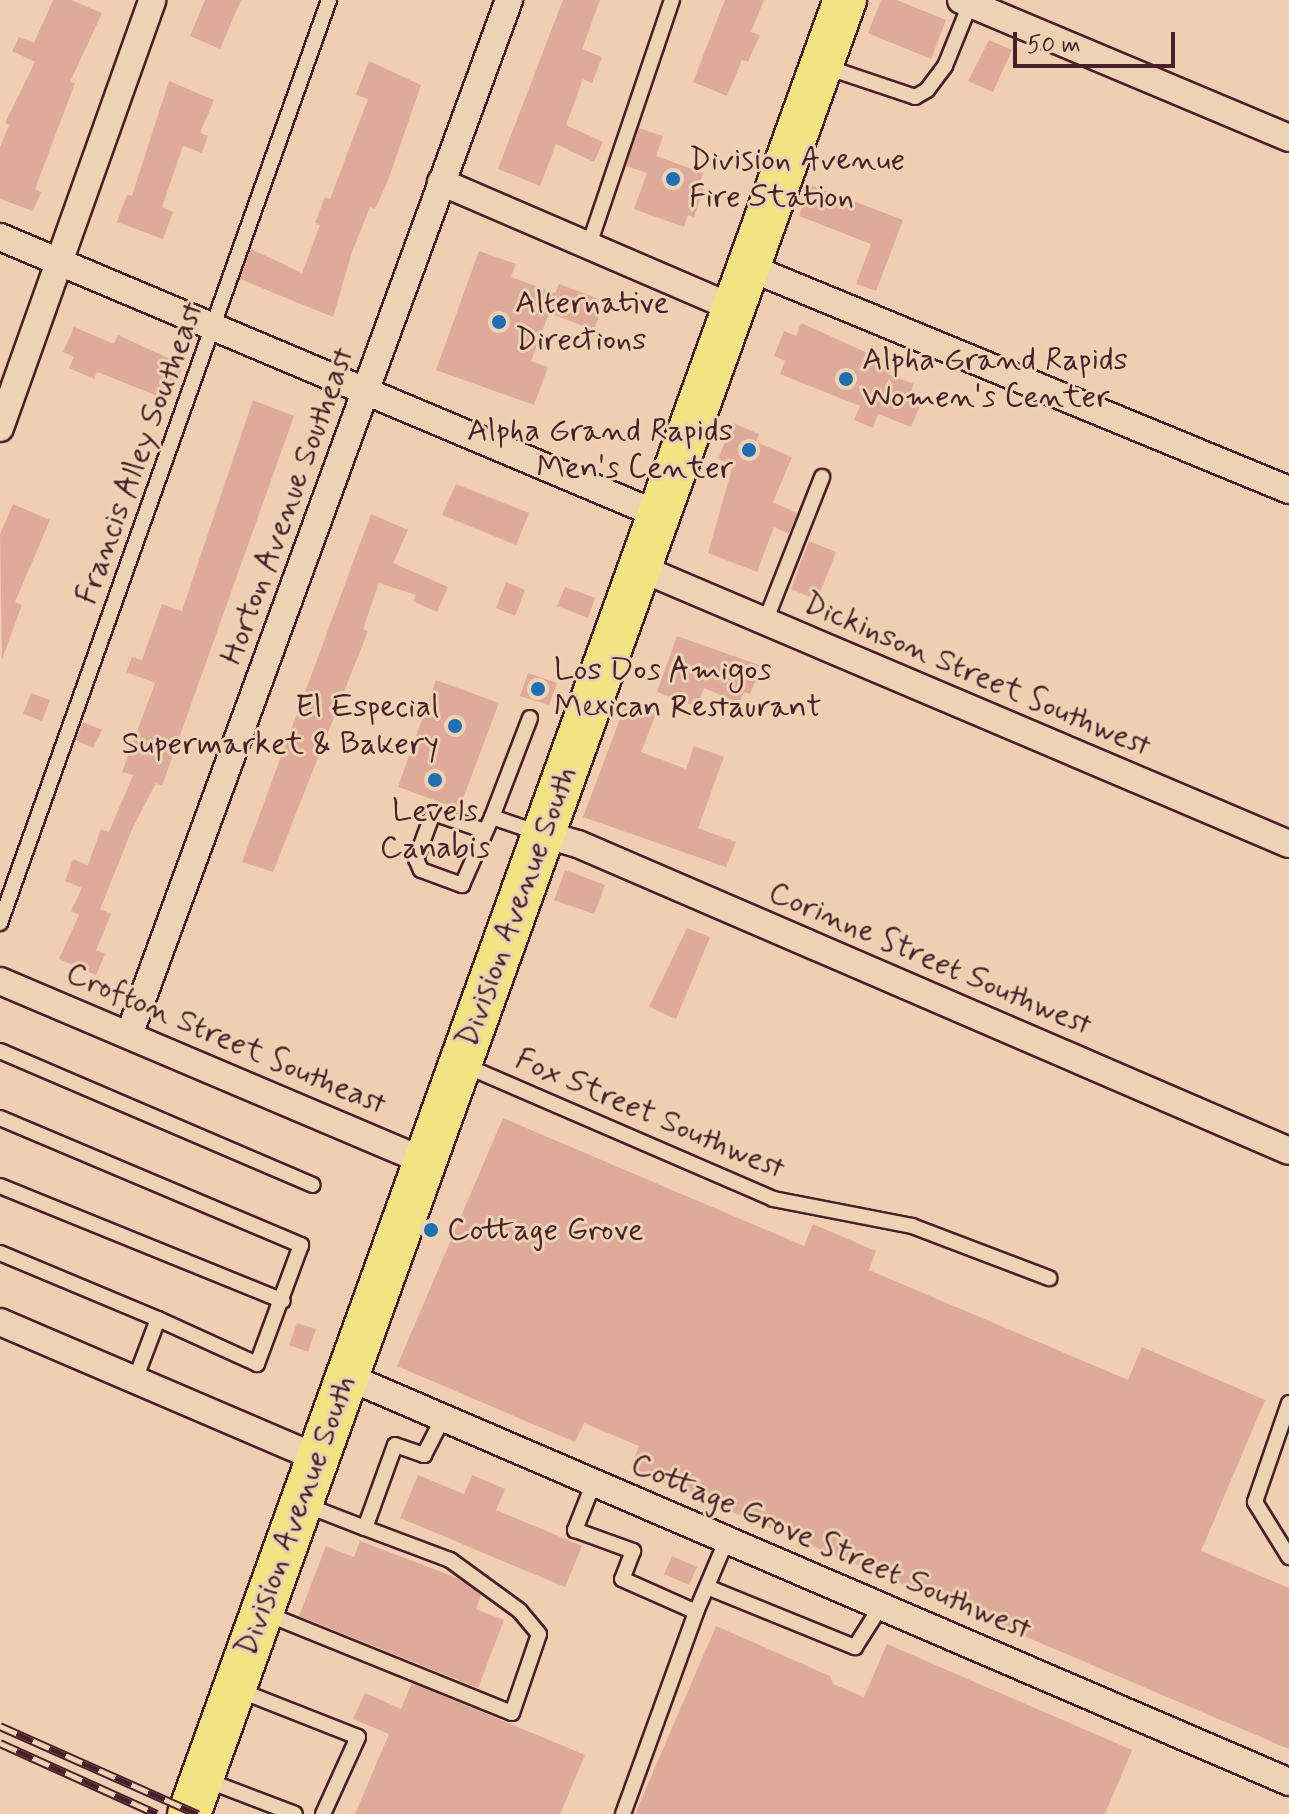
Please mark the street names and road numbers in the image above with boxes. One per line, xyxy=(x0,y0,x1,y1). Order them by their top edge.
street label: Francis Alley Southeast xyxy=(68,299,212,607)
street label: Horton Avenue Southeast xyxy=(213,344,363,668)
street label: Dickinson Street Southwest xyxy=(798,584,1156,766)
street label: Division Avenue South xyxy=(450,765,584,1049)
street label: Corinne Street Southwest xyxy=(761,873,1099,1045)
street label: Crofton Street Southeast xyxy=(60,954,392,1124)
street label: Fox Street Southwest xyxy=(511,1041,789,1187)
street label: Division Avenue South xyxy=(229,1374,363,1658)
street label: Cottage Grove Street Southwest xyxy=(623,1444,1039,1650)

